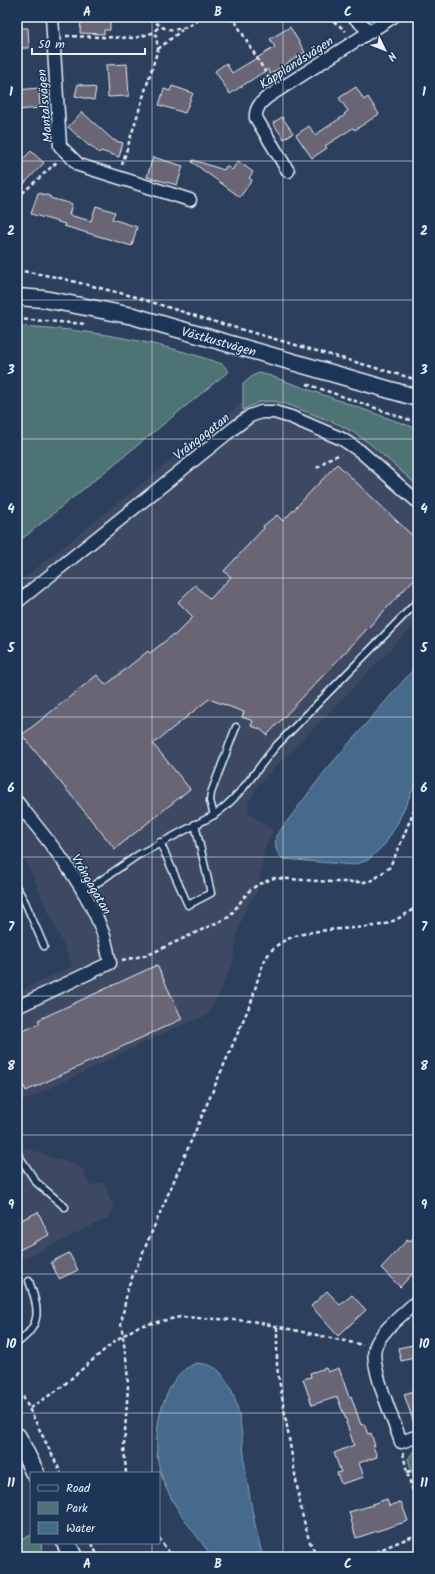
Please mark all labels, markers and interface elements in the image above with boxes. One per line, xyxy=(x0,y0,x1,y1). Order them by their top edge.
text: A xyxy=(83,2,91,23)
text: B xyxy=(214,2,222,23)
text: C xyxy=(344,2,352,23)
scale bar xyxy=(32,30,145,56)
north arrow xyxy=(365,30,405,70)
street label: Kapplandsvägen xyxy=(255,31,338,95)
text: 50 m xyxy=(38,35,65,54)
text: N xyxy=(383,47,401,65)
street label: Mantalsvägen xyxy=(32,68,59,144)
text: 1 xyxy=(9,82,13,103)
text: 1 xyxy=(422,82,426,103)
text: 2 xyxy=(7,221,15,242)
text: 2 xyxy=(420,221,428,242)
street label: Västkustvägen xyxy=(179,322,259,363)
text: 3 xyxy=(6,360,15,381)
text: 3 xyxy=(419,360,428,381)
street label: Vrångagatan xyxy=(169,408,235,466)
text: 4 xyxy=(7,499,15,520)
text: 4 xyxy=(420,499,428,520)
text: 5 xyxy=(7,638,16,659)
text: 5 xyxy=(420,638,429,659)
text: 6 xyxy=(7,778,15,799)
text: 6 xyxy=(420,778,428,799)
street label: Vrångagatan xyxy=(65,851,117,919)
text: 7 xyxy=(8,917,15,938)
text: 7 xyxy=(421,917,428,938)
text: 8 xyxy=(7,1056,15,1077)
text: 8 xyxy=(420,1056,428,1077)
text: 9 xyxy=(8,1195,15,1216)
text: 9 xyxy=(421,1195,428,1216)
text: 10 xyxy=(6,1334,17,1355)
text: 10 xyxy=(419,1334,430,1355)
legend xyxy=(30,1472,160,1544)
text: 11 xyxy=(7,1473,15,1494)
text: 11 xyxy=(420,1473,428,1494)
text: Road xyxy=(66,1479,91,1498)
text: Park xyxy=(66,1499,88,1518)
text: Water xyxy=(66,1519,96,1538)
text: A xyxy=(83,1554,91,1574)
text: B xyxy=(214,1554,222,1574)
text: C xyxy=(344,1554,352,1574)

